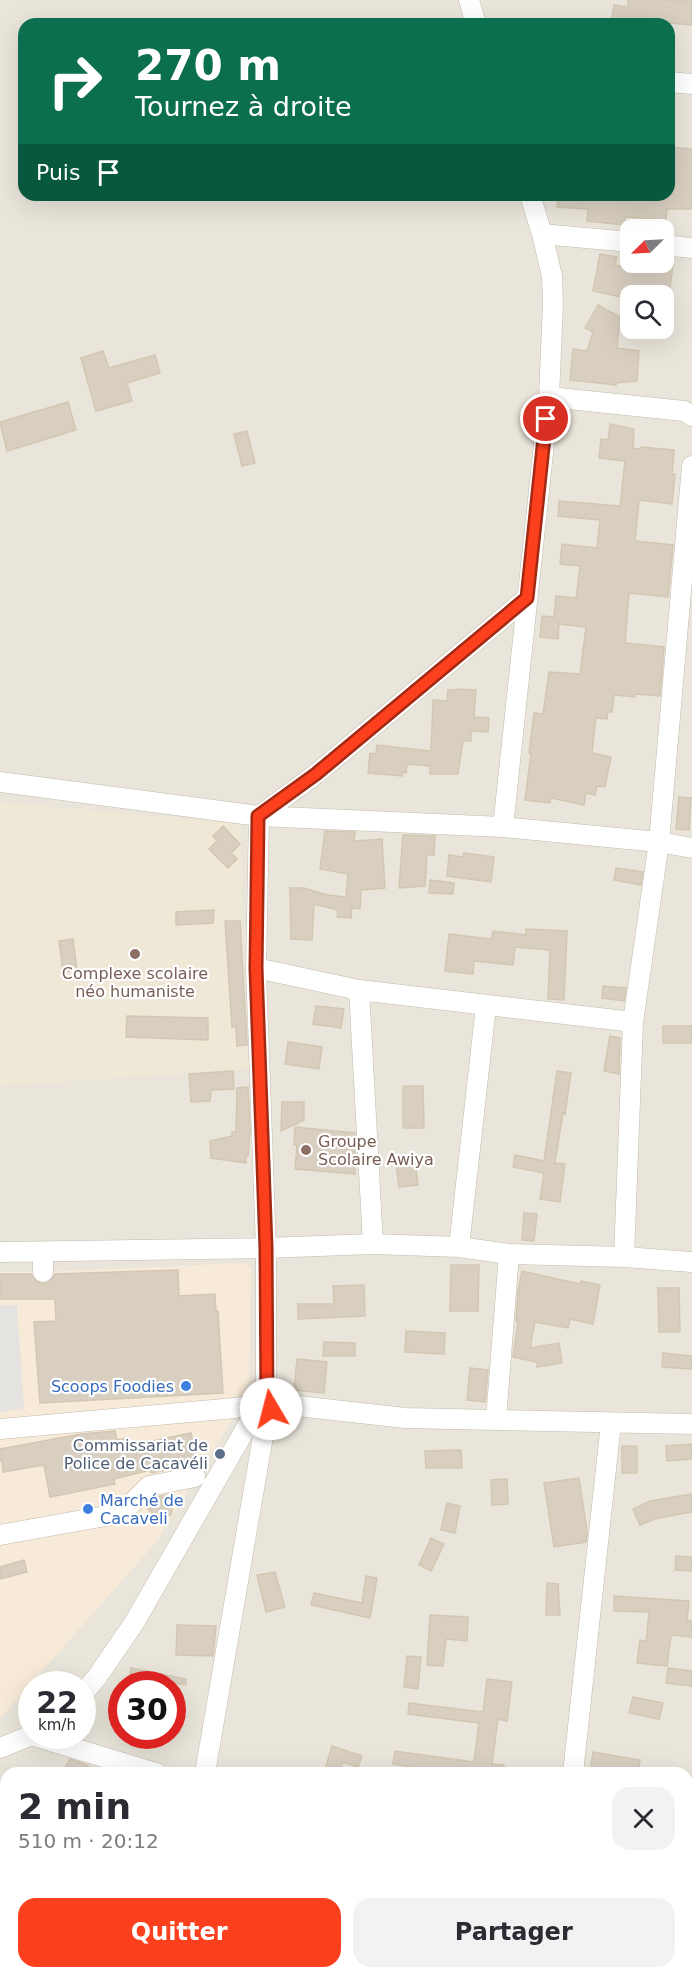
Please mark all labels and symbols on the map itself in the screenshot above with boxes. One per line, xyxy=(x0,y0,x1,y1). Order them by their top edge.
north arrow xyxy=(620,219,674,273)
pin xyxy=(520,393,571,444)
marker: Complexe scolaire néo humaniste xyxy=(128,947,142,961)
place label: Complexe scolaire néo humaniste xyxy=(62,964,208,1001)
place label: Groupe Scolaire Awiya xyxy=(318,1132,434,1169)
marker: Groupe Scolaire Awiya xyxy=(299,1143,313,1157)
place label: Scoops Foodies xyxy=(51,1377,174,1396)
position arrow xyxy=(239,1377,303,1441)
marker: Scoops Foodies xyxy=(179,1379,193,1393)
place label: Commissariat de Police de Cacavéli xyxy=(64,1436,208,1473)
marker: Commissariat de Police de Cacavéli xyxy=(213,1447,227,1461)
place label: Marché de Cacaveli xyxy=(100,1491,184,1528)
marker: Marché de Cacaveli xyxy=(81,1502,95,1516)
speed limit sign: 30 xyxy=(108,1671,186,1749)

